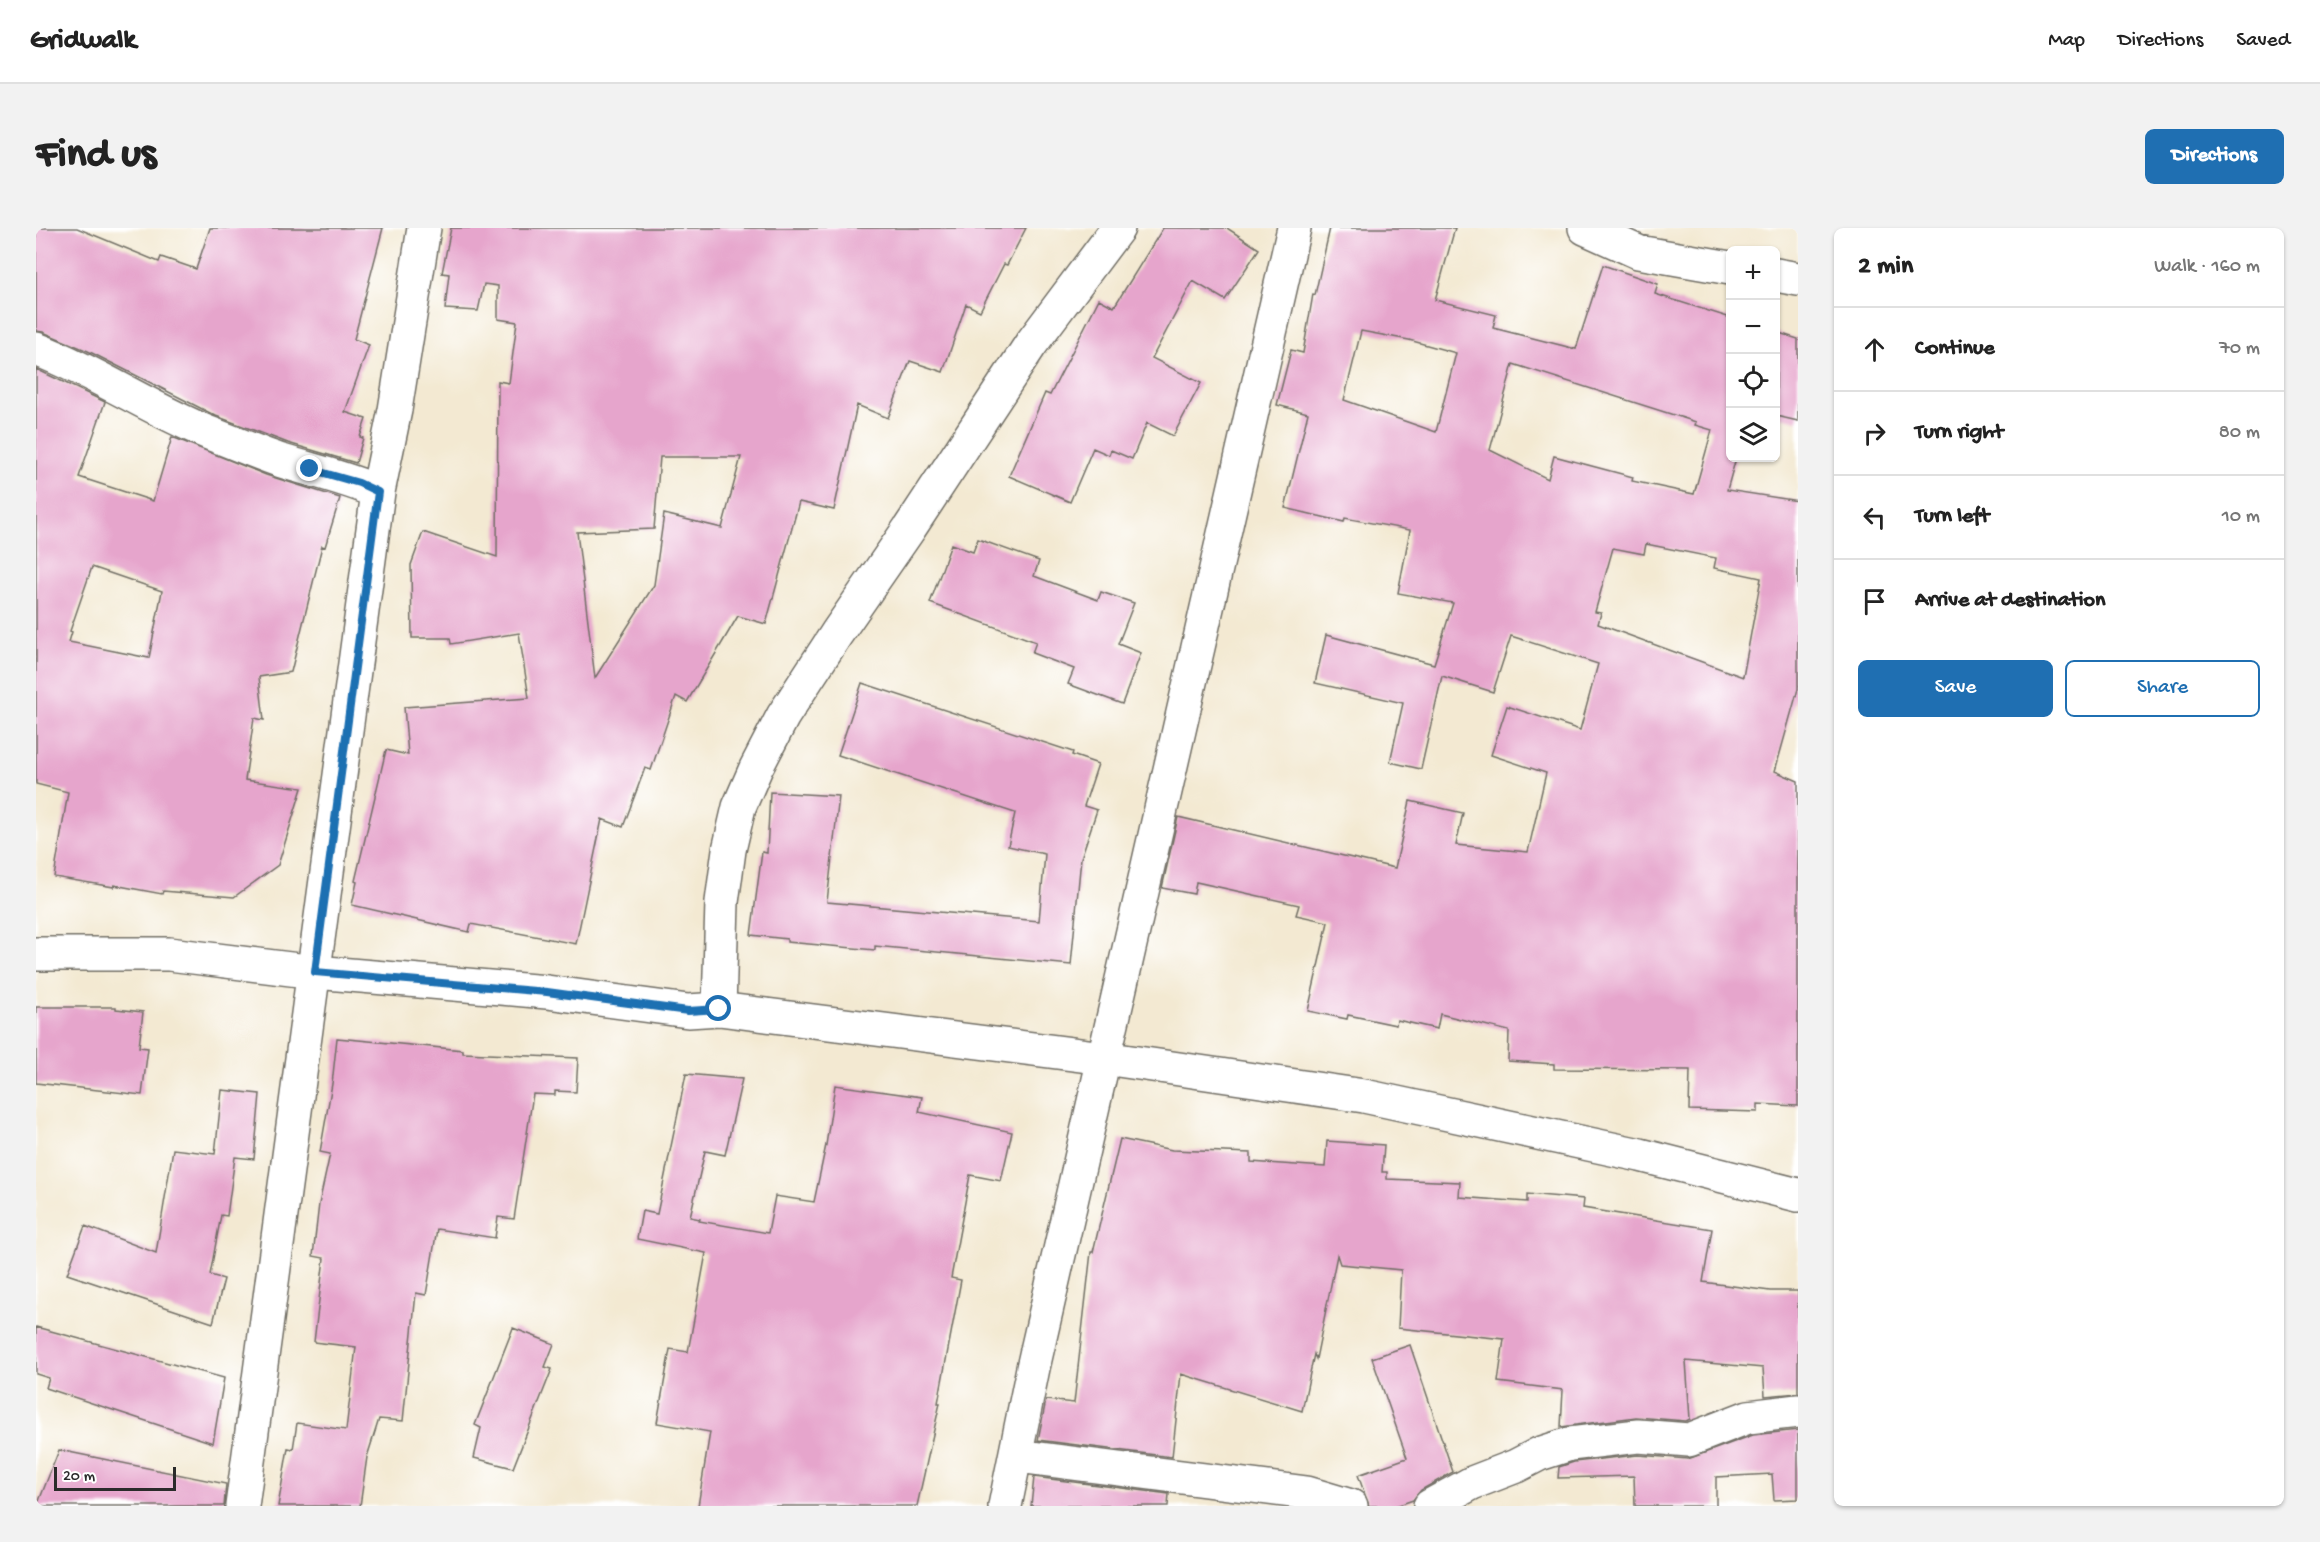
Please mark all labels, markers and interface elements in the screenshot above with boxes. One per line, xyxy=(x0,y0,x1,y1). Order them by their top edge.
text: Gridwalk xyxy=(30,25,136,58)
text: Map xyxy=(2048,29,2085,54)
text: Directions xyxy=(2118,29,2203,54)
text: Saved xyxy=(2236,29,2290,54)
button: Directions xyxy=(2145,129,2284,184)
text: Find us xyxy=(36,132,156,181)
map controls xyxy=(1726,246,1780,462)
button: + xyxy=(1726,246,1780,300)
text: 2 min xyxy=(1858,252,1913,283)
text: Walk · 160 m xyxy=(2154,256,2260,279)
button: − xyxy=(1726,300,1780,354)
icon: ahead xyxy=(1858,333,1891,366)
text: Continue xyxy=(1915,336,1995,362)
text: 70 m xyxy=(2219,338,2260,361)
button: locate xyxy=(1726,354,1780,408)
button: layers xyxy=(1726,408,1780,462)
icon: right xyxy=(1858,417,1891,450)
text: Turn right xyxy=(1915,420,2003,446)
text: 80 m xyxy=(2219,422,2260,445)
route end xyxy=(296,455,322,481)
icon: left xyxy=(1858,501,1891,534)
text: Turn left xyxy=(1915,504,1989,530)
text: 10 m xyxy=(2222,506,2260,529)
icon: arrive xyxy=(1858,585,1891,618)
text: Arrive at destination xyxy=(1915,588,2105,614)
button: Save xyxy=(1858,660,2053,717)
button: Share xyxy=(2065,660,2260,717)
route start xyxy=(705,995,731,1021)
scale bar xyxy=(54,1464,176,1492)
text: 20 m xyxy=(63,1468,95,1487)

